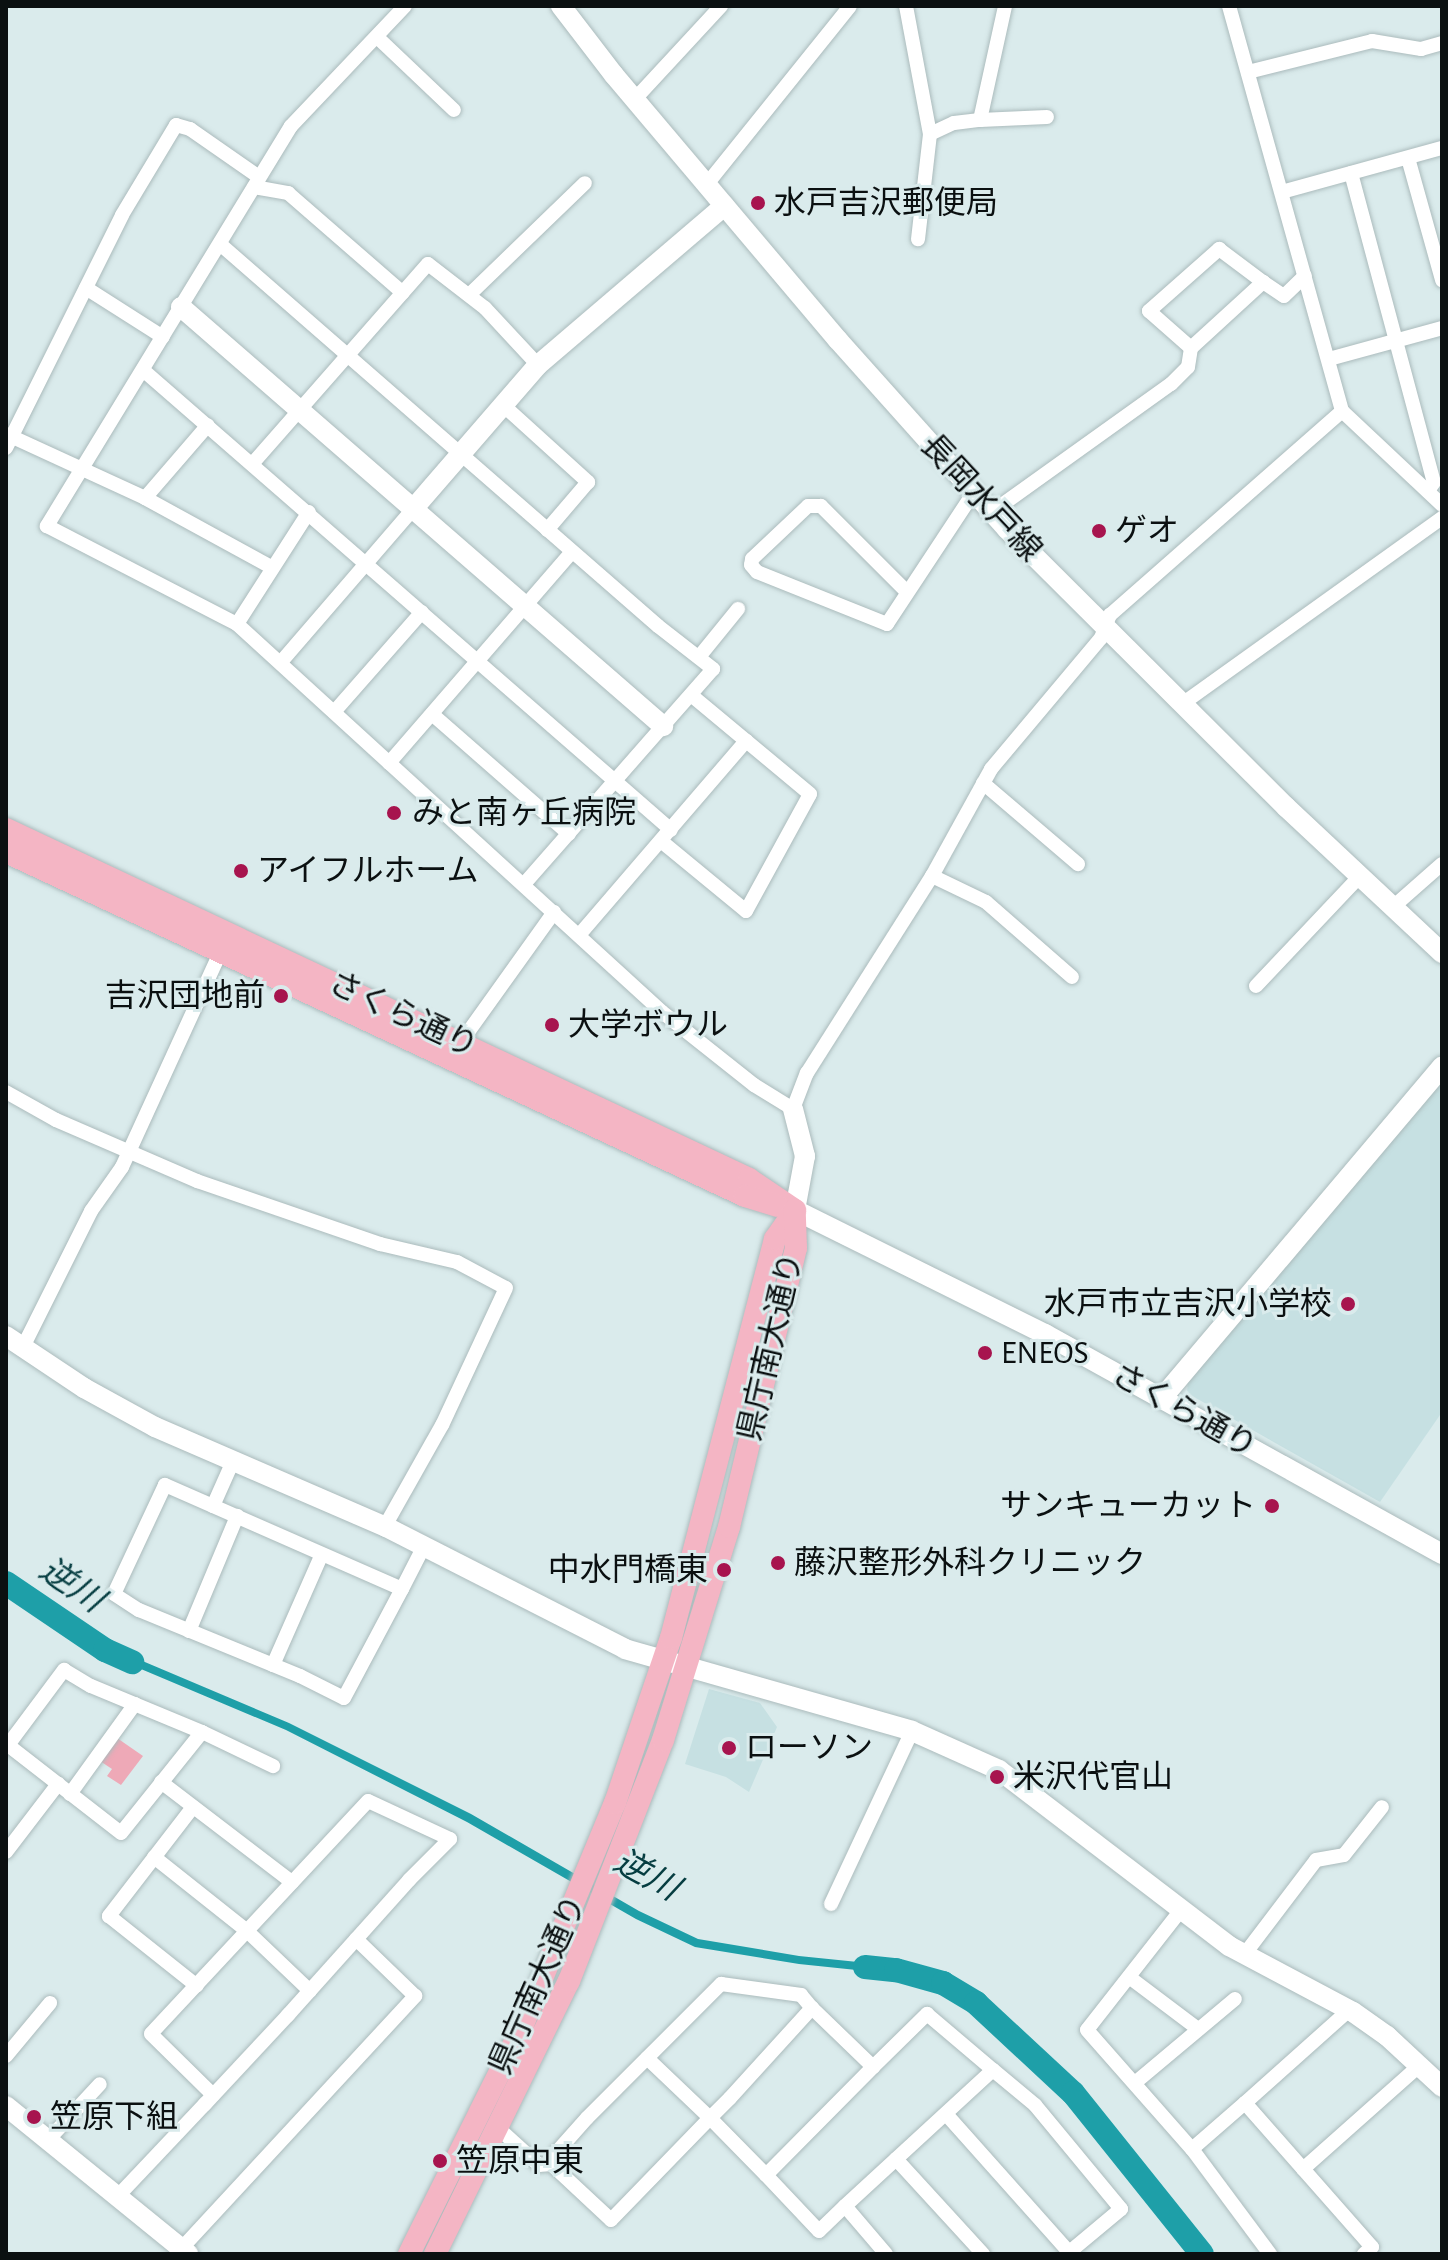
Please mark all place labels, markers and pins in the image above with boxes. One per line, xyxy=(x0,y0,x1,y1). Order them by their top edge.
place label: 水戸吉沢郵便局 xyxy=(774,184,998,222)
marker: 水戸吉沢郵便局 xyxy=(749,194,767,212)
place label: ゲオ xyxy=(1115,512,1179,550)
marker: ゲオ xyxy=(1090,522,1108,540)
place label: みと南ヶ丘病院 xyxy=(412,794,636,832)
marker: みと南ヶ丘病院 xyxy=(383,802,405,824)
place label: アイフルホーム xyxy=(257,852,481,890)
marker: アイフルホーム xyxy=(232,862,250,880)
place label: 吉沢団地前 xyxy=(105,977,265,1015)
marker: 吉沢団地前 xyxy=(272,987,290,1005)
place label: 大学ボウル xyxy=(568,1006,728,1044)
marker: 大学ボウル xyxy=(543,1016,561,1034)
place label: 水戸市立吉沢小学校 xyxy=(1044,1285,1332,1323)
marker: 水戸市立吉沢小学校 xyxy=(1339,1295,1357,1313)
place label: ENEOS xyxy=(1001,1334,1089,1372)
marker: ENEOS xyxy=(976,1344,994,1362)
place label: サンキューカット xyxy=(1000,1487,1256,1525)
marker: サンキューカット xyxy=(1263,1497,1281,1515)
place label: 藤沢整形外科クリニック xyxy=(794,1544,1146,1582)
place label: 中水門橋東 xyxy=(548,1551,708,1589)
marker: 藤沢整形外科クリニック xyxy=(769,1554,787,1572)
marker: 中水門橋東 xyxy=(715,1561,733,1579)
place label: ローソン xyxy=(745,1729,873,1767)
marker: ローソン xyxy=(720,1739,738,1757)
place label: 米沢代官山 xyxy=(1013,1758,1173,1796)
marker: 米沢代官山 xyxy=(988,1768,1006,1786)
place label: 笠原下組 xyxy=(50,2098,178,2136)
marker: 笠原下組 xyxy=(25,2108,43,2126)
place label: 笠原中東 xyxy=(456,2142,584,2180)
marker: 笠原中東 xyxy=(431,2152,449,2170)

